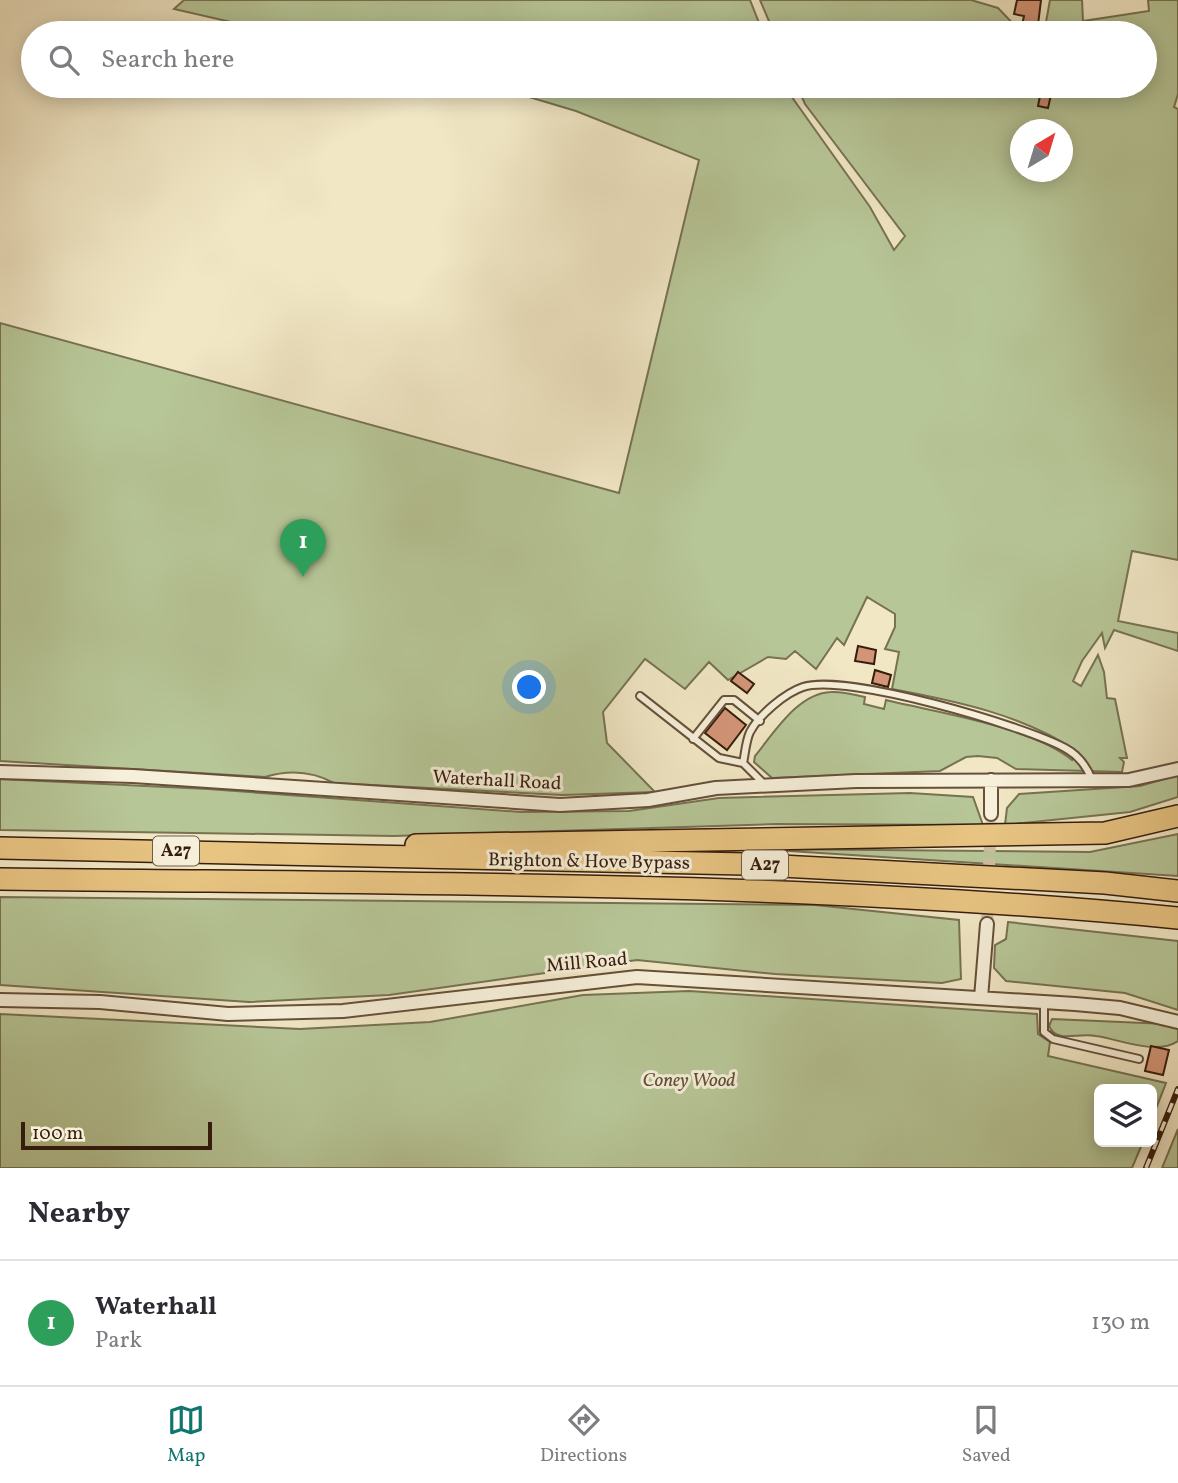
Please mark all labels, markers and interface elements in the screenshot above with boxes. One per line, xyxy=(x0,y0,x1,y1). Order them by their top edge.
search box xyxy=(21,21,1157,98)
icon: search xyxy=(45,41,83,79)
text: Search here xyxy=(101,42,234,78)
north arrow xyxy=(1010,119,1073,182)
pin: 1 xyxy=(280,519,326,577)
your location xyxy=(512,670,546,704)
street label: Waterhall Road xyxy=(432,765,562,797)
road number: A27 xyxy=(153,836,199,866)
street label: Brighton & Hove Bypass xyxy=(488,847,690,877)
road number: A27 xyxy=(742,850,788,880)
street label: Mill Road xyxy=(545,946,629,980)
park label: Coney Wood xyxy=(642,1068,736,1094)
map controls xyxy=(1094,1084,1157,1147)
button: layers xyxy=(1094,1084,1157,1147)
scale bar xyxy=(21,1119,212,1151)
text: 100 m xyxy=(32,1121,83,1147)
text: Nearby xyxy=(28,1193,130,1235)
text: Waterhall xyxy=(95,1289,217,1325)
text: 1 xyxy=(46,1307,56,1339)
text: 130 m xyxy=(1091,1307,1150,1339)
text: Park xyxy=(95,1325,142,1357)
tab: Map xyxy=(167,1401,205,1469)
tab: Directions xyxy=(540,1401,627,1469)
tab: Saved xyxy=(962,1401,1011,1469)

